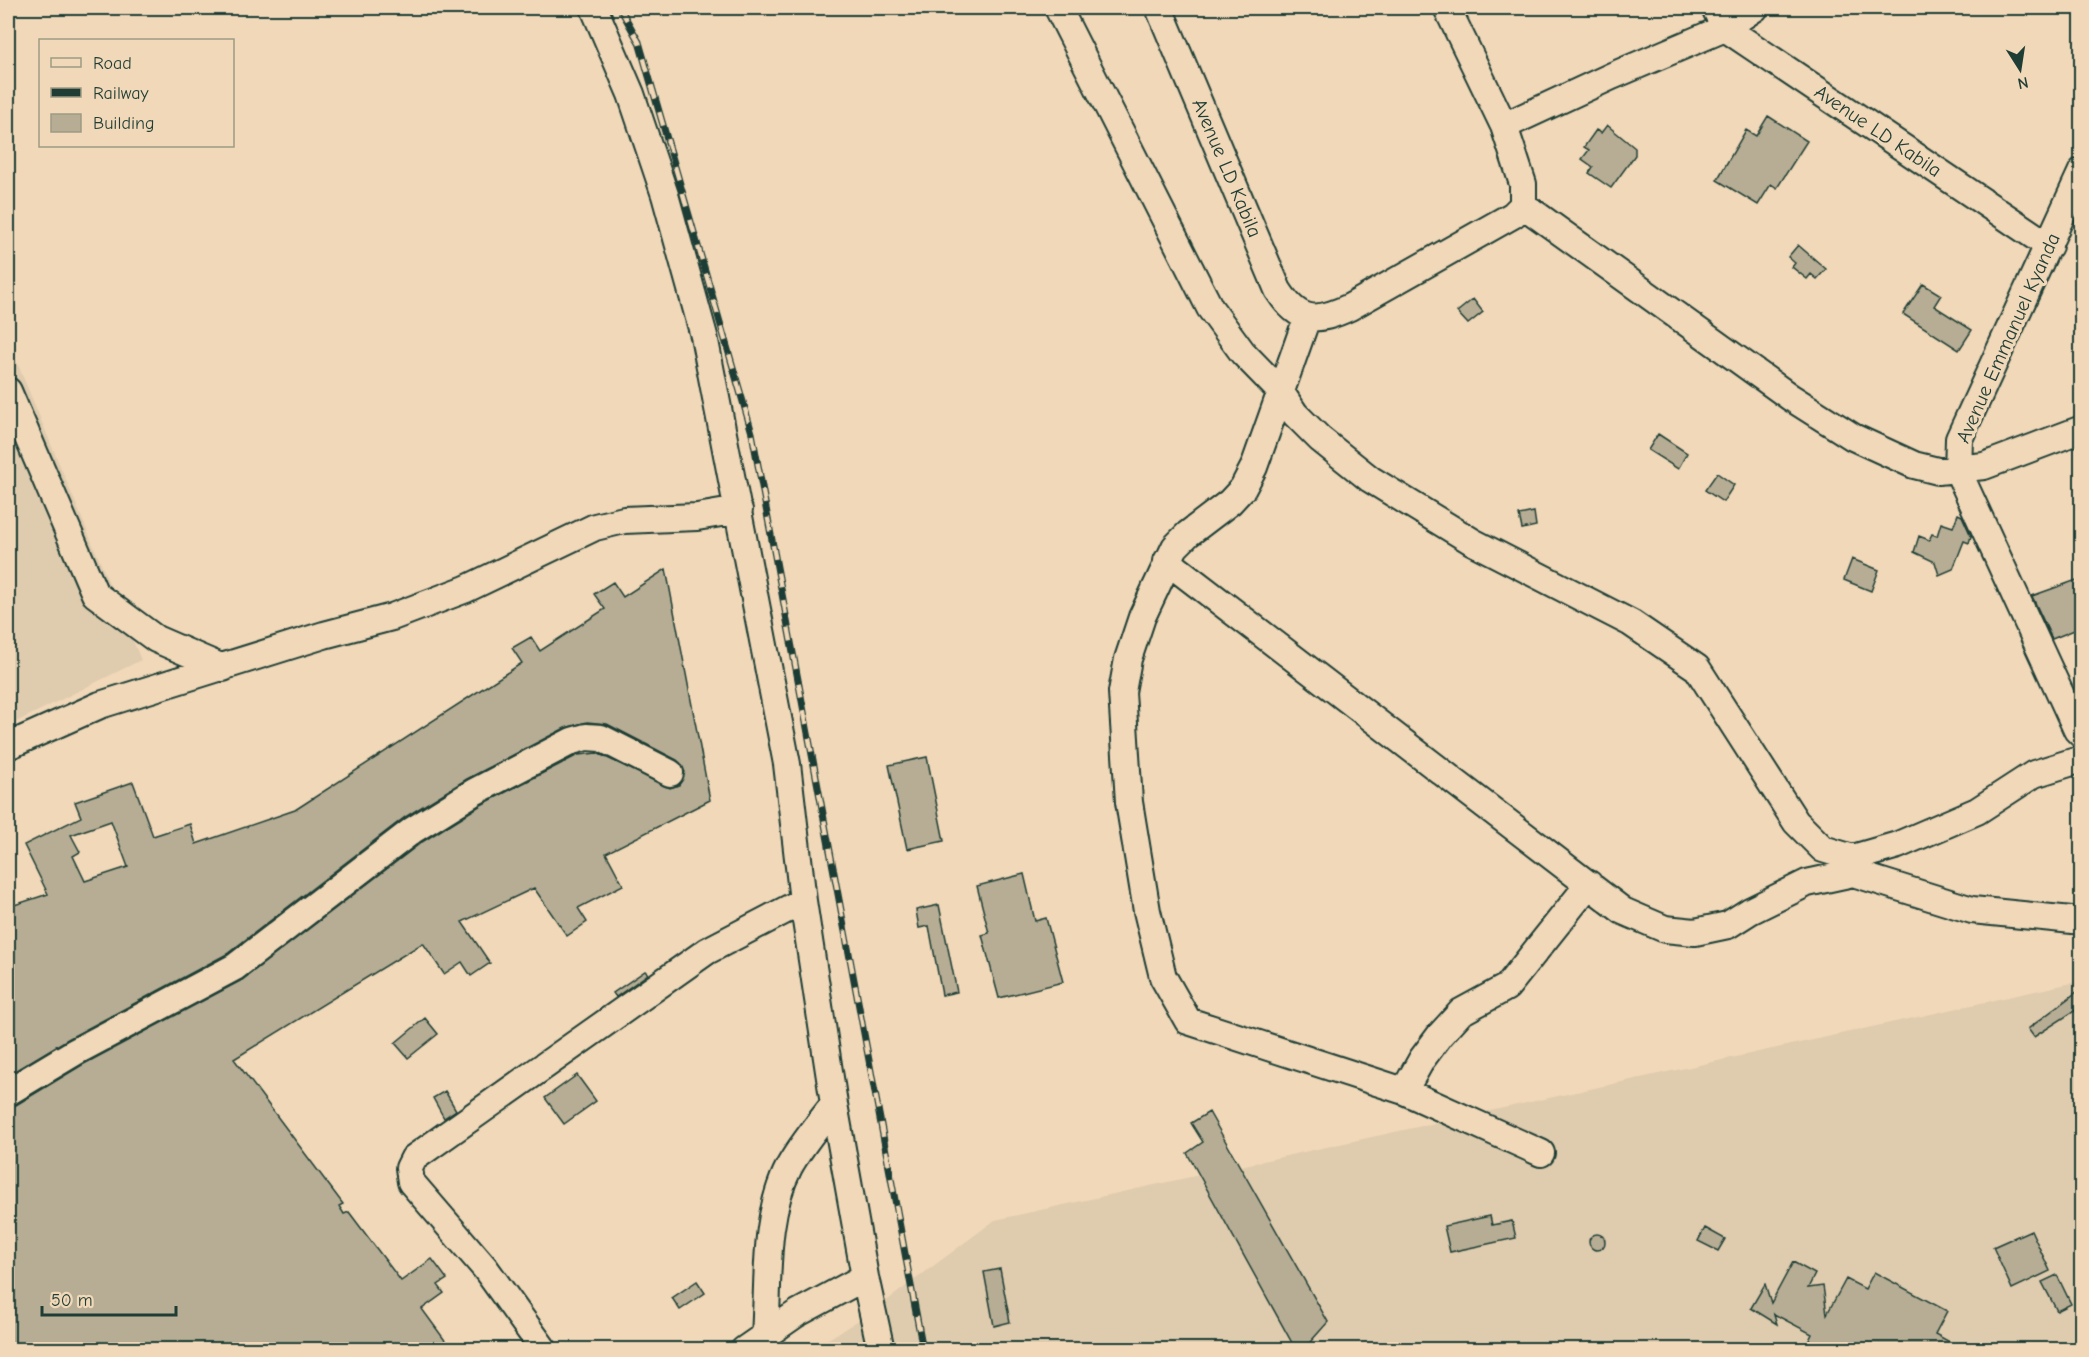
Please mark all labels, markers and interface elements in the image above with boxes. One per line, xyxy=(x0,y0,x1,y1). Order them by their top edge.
legend xyxy=(39,39,234,147)
north arrow xyxy=(1990,39,2050,99)
text: Road xyxy=(93,53,132,74)
text: N xyxy=(2016,73,2030,93)
street label: Avenue LD Kabila xyxy=(1810,80,1946,182)
text: Railway xyxy=(93,83,150,104)
street label: Avenue LD Kabila xyxy=(1187,95,1267,241)
text: Building xyxy=(93,113,155,134)
street label: Avenue Emmanuel Kyanda xyxy=(1951,229,2065,447)
scale bar xyxy=(42,1279,176,1317)
text: 50 m xyxy=(51,1290,93,1311)

